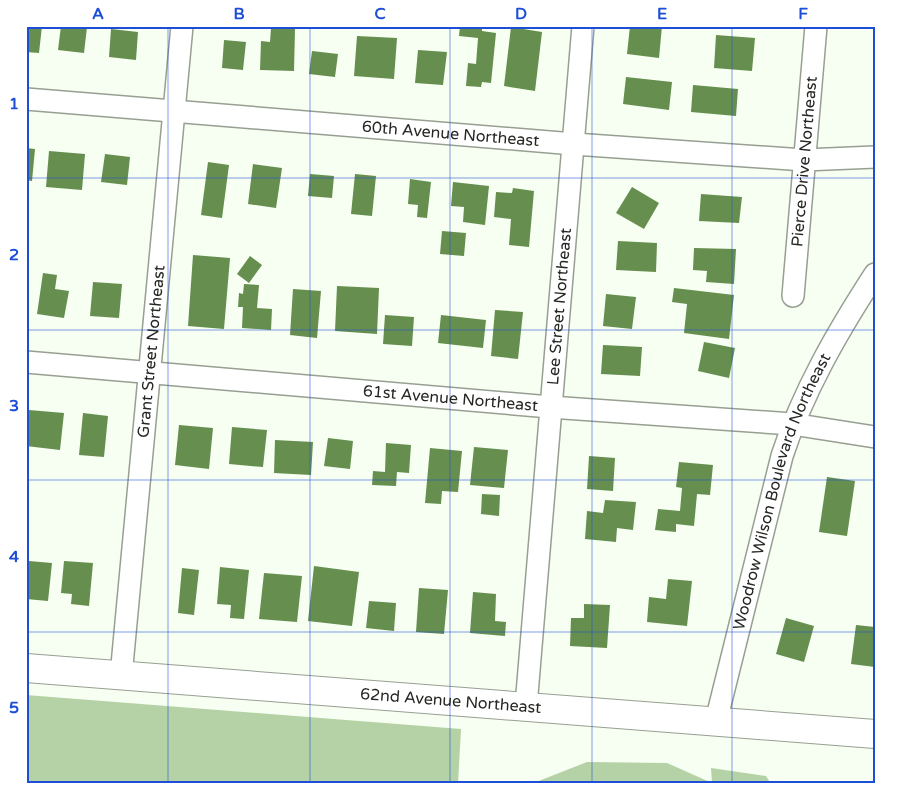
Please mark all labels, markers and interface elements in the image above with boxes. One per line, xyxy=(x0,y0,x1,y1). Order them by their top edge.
text: A xyxy=(92,4,104,24)
text: B xyxy=(233,4,245,24)
text: C xyxy=(374,4,386,24)
text: D xyxy=(515,4,527,24)
text: E xyxy=(657,4,667,24)
text: F xyxy=(798,4,808,24)
street label: Pierce Drive Northeast xyxy=(787,75,822,248)
text: 1 xyxy=(9,94,19,114)
street label: 60th Avenue Northeast xyxy=(361,117,540,151)
street label: Lee Street Northeast xyxy=(543,227,576,386)
text: 2 xyxy=(9,245,19,265)
street label: Grant Street Northeast xyxy=(133,264,170,439)
street label: Woodrow Wilson Boulevard Northeast xyxy=(729,350,835,632)
street label: 61st Avenue Northeast xyxy=(362,381,539,416)
text: 3 xyxy=(9,396,19,416)
text: 4 xyxy=(9,547,19,567)
street label: 62nd Avenue Northeast xyxy=(359,684,542,718)
text: 5 xyxy=(9,698,19,718)

